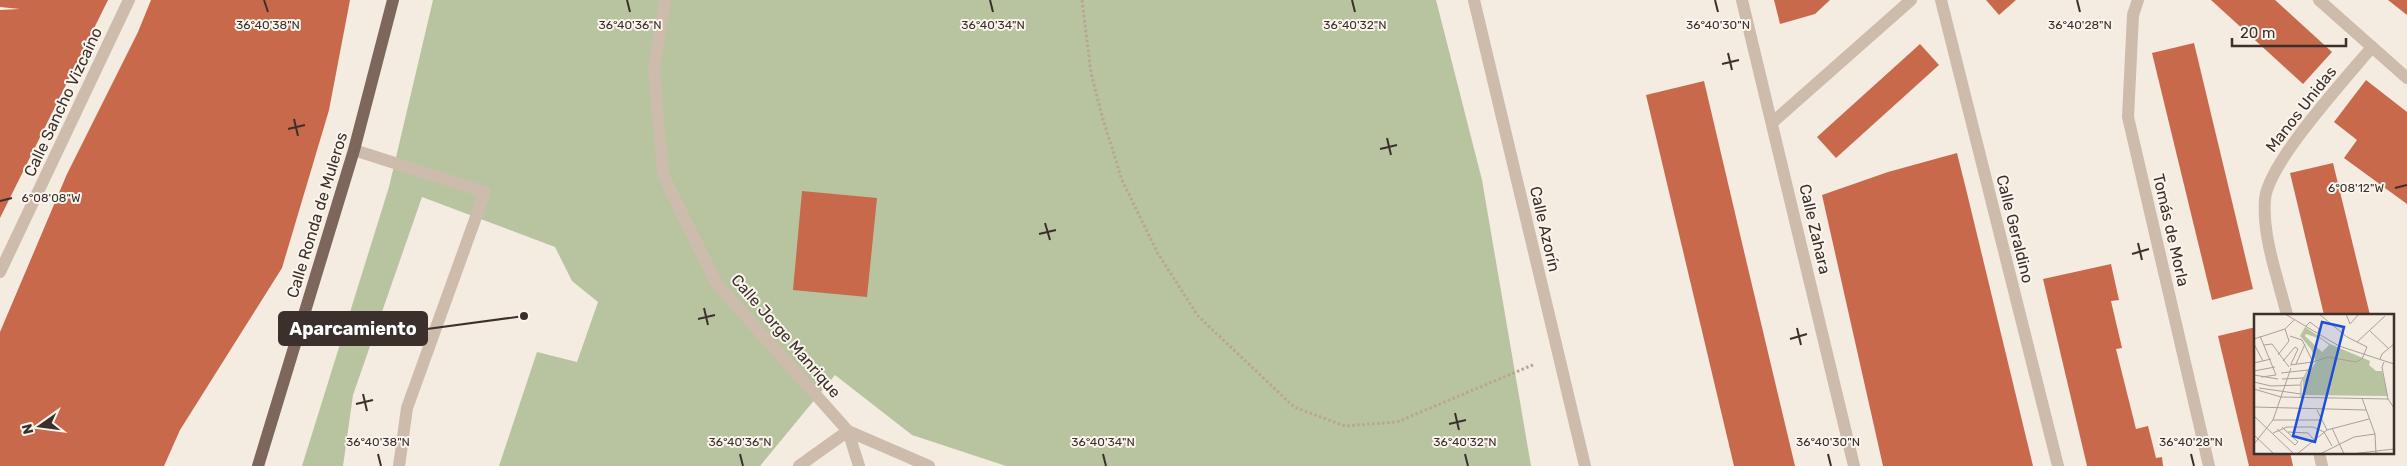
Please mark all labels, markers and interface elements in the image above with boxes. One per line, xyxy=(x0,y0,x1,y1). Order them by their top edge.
scale bar xyxy=(2232,15,2346,47)
text: 36°40'38"N xyxy=(236,18,300,32)
text: 36°40'36"N xyxy=(598,18,662,32)
text: 36°40'34"N xyxy=(961,18,1025,32)
text: 36°40'32"N xyxy=(1323,18,1387,32)
text: 36°40'30"N xyxy=(1686,18,1750,32)
text: 36°40'28"N xyxy=(2048,18,2112,32)
street label: Calle Sancho Vizcaíno xyxy=(20,24,106,180)
text: 20 m xyxy=(2240,24,2275,42)
street label: Manos Unidas xyxy=(2262,62,2340,156)
street label: Calle Ronda de Muleros xyxy=(283,130,351,300)
street label: Tomás de Morla xyxy=(2149,172,2193,288)
street label: Calle Geraldino xyxy=(1992,173,2038,285)
text: 6°08'12"W xyxy=(2328,181,2384,195)
street label: Calle Zahara xyxy=(1795,182,1835,276)
street label: Calle Azorín xyxy=(1526,184,1564,274)
text: 6°08'08"W xyxy=(21,191,81,205)
street label: Calle Jorge Manrique xyxy=(727,270,845,402)
callout: Aparcamiento xyxy=(279,312,427,345)
inset map xyxy=(2254,314,2394,454)
text: Aparcamiento xyxy=(289,318,417,340)
north arrow xyxy=(15,401,65,451)
text: N xyxy=(18,422,37,436)
text: 36°40'38"N xyxy=(346,435,410,449)
text: 36°40'36"N xyxy=(708,435,772,449)
text: 36°40'34"N xyxy=(1071,435,1135,449)
text: 36°40'32"N xyxy=(1433,435,1497,449)
text: 36°40'30"N xyxy=(1796,435,1860,449)
text: 36°40'28"N xyxy=(2159,435,2223,449)

